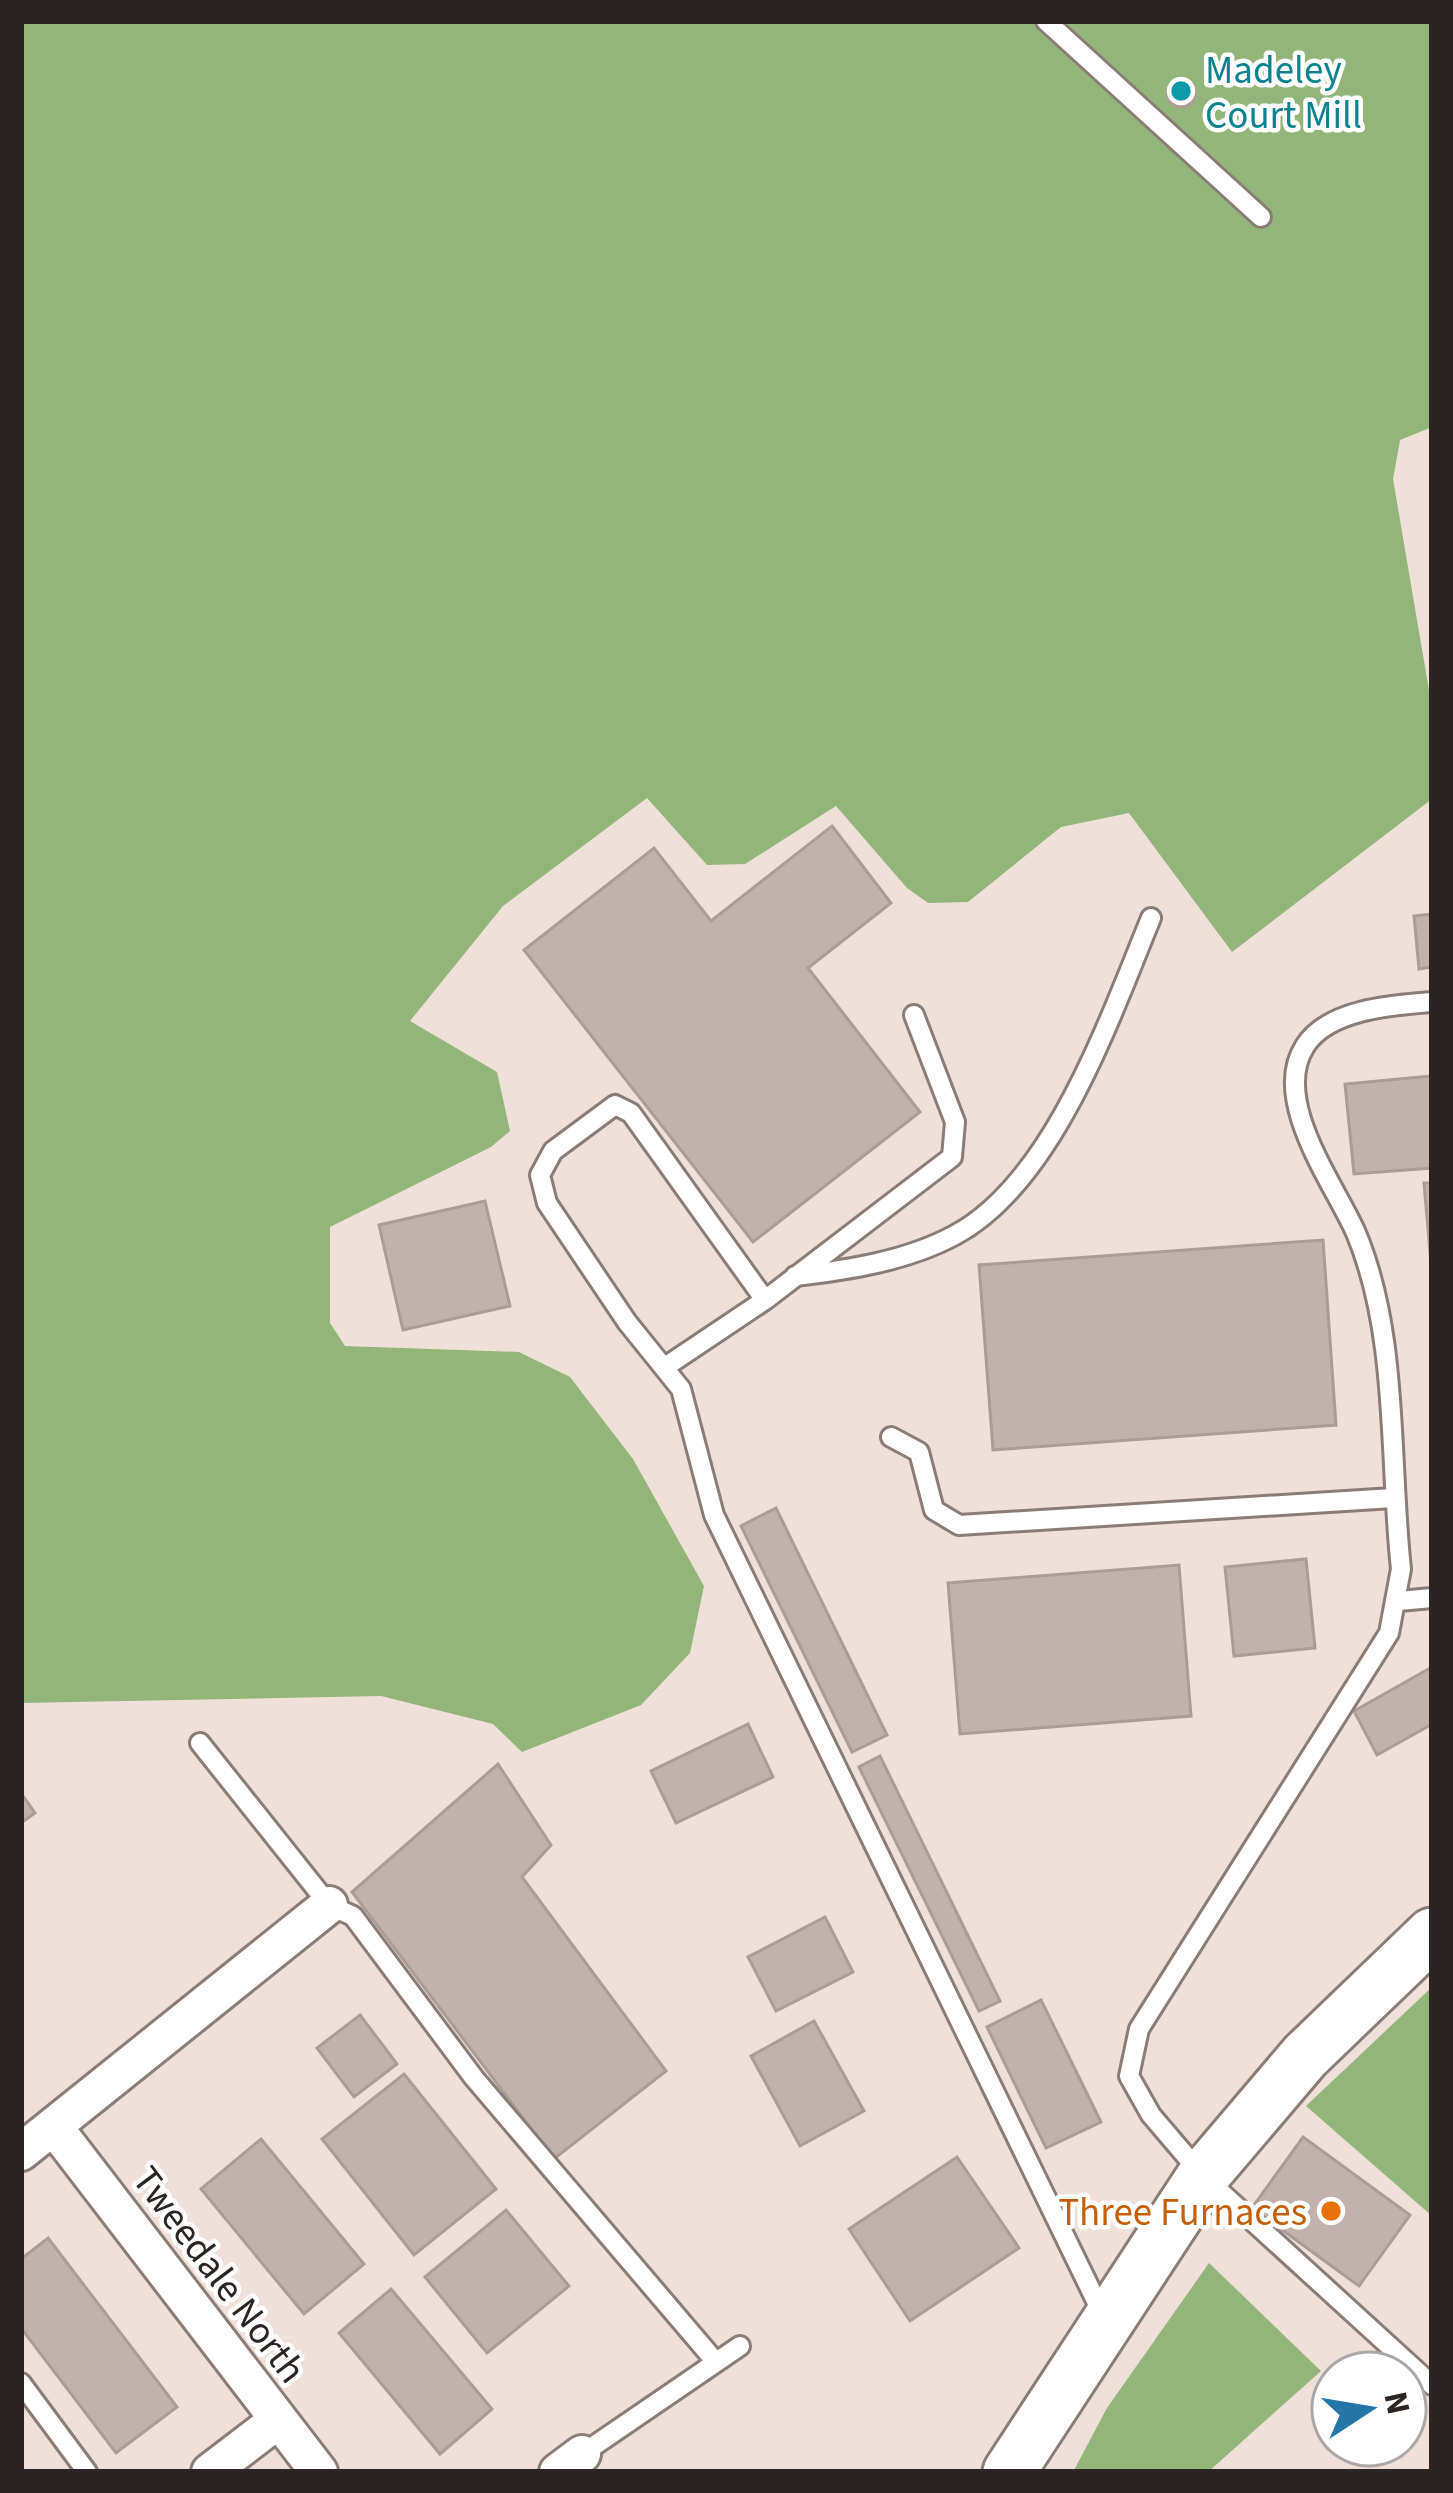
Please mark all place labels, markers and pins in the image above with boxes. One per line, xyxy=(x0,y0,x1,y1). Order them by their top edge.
place label: Madeley Court Mill xyxy=(1205,43,1362,144)
marker: Madeley Court Mill xyxy=(1168,78,1194,104)
place label: Three Furnaces xyxy=(1058,2185,1307,2241)
marker: Three Furnaces xyxy=(1318,2198,1344,2224)

